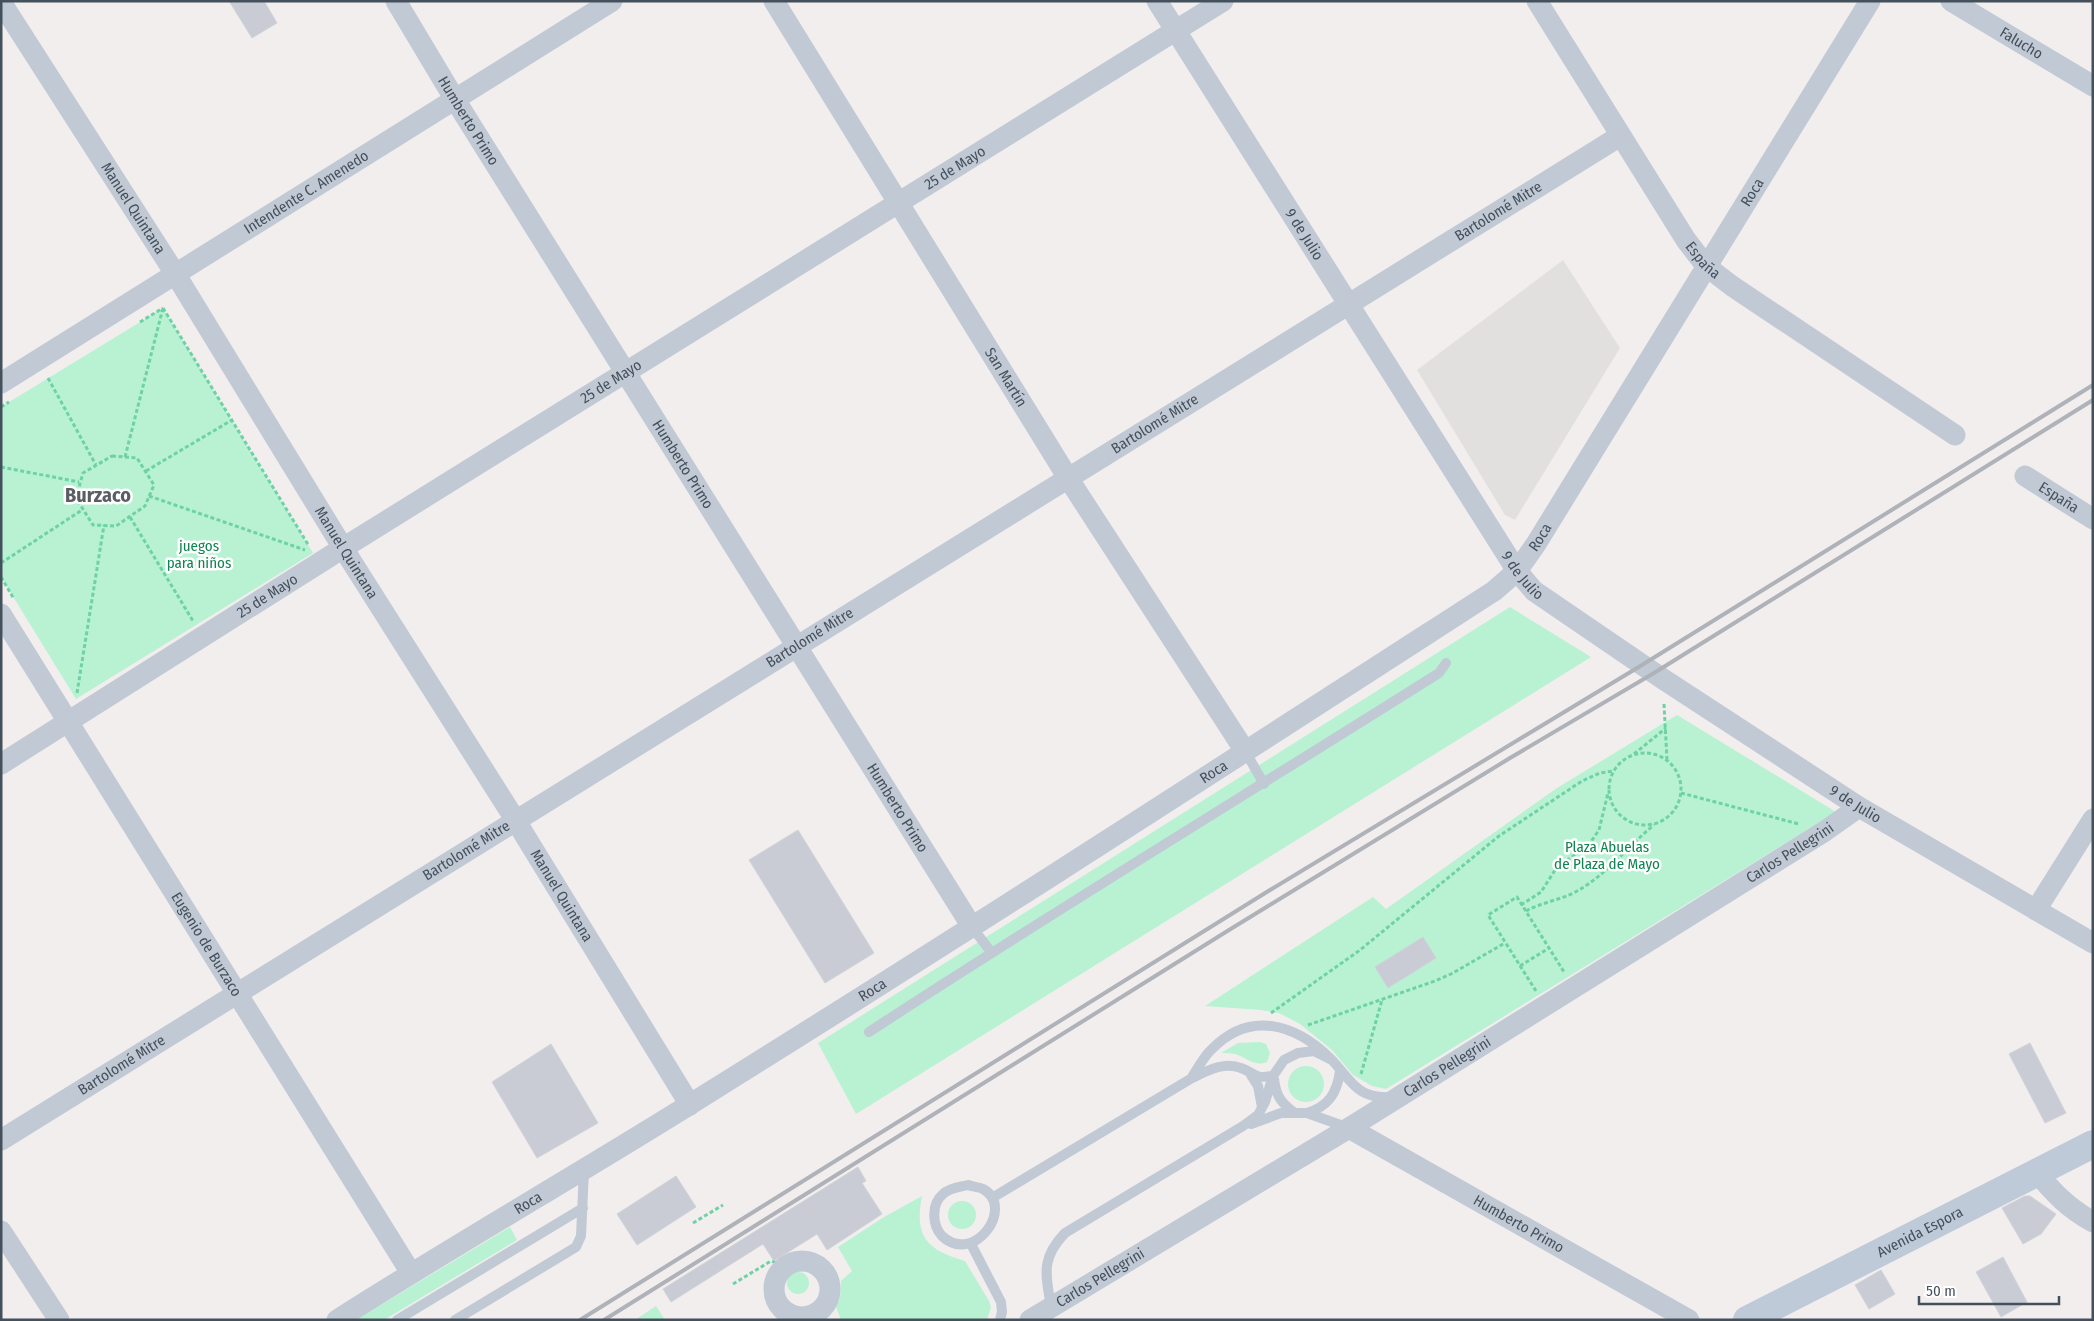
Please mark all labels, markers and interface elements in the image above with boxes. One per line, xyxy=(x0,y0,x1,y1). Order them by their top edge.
street label: Falucho xyxy=(1997,23,2046,63)
street label: Humberto Primo xyxy=(434,73,503,169)
street label: 25 de Mayo xyxy=(921,142,989,193)
street label: Intendente C. Amenedo xyxy=(241,146,372,238)
street label: Manuel Quintana xyxy=(97,159,169,257)
street label: Roca xyxy=(1737,175,1768,210)
street label: Bartolomé Mitre xyxy=(1451,177,1545,245)
street label: 9 de Julio xyxy=(1281,205,1327,264)
street label: España xyxy=(1682,238,1724,283)
street label: San Martín xyxy=(981,344,1031,410)
street label: 25 de Mayo xyxy=(577,356,645,407)
street label: Bartolomé Mitre xyxy=(1108,390,1202,458)
street label: Humberto Primo xyxy=(648,417,717,512)
street label: España xyxy=(2035,478,2082,517)
district label: Burzaco xyxy=(65,483,131,507)
street label: Manuel Quintana xyxy=(311,503,382,602)
street label: Roca xyxy=(1525,520,1556,555)
park label: juegos para niños xyxy=(167,537,231,572)
street label: 9 de Julio xyxy=(1498,548,1547,604)
street label: 25 de Mayo xyxy=(234,570,301,622)
street label: Bartolomé Mitre xyxy=(763,604,857,671)
street label: Roca xyxy=(1196,756,1231,787)
street label: Humberto Primo xyxy=(863,760,932,856)
street label: 9 de Julio xyxy=(1826,781,1884,827)
street label: Bartolomé Mitre xyxy=(419,817,513,884)
street label: Carlos Pellegrini xyxy=(1743,819,1837,887)
park label: Plaza Abuelas de Plaza de Mayo xyxy=(1554,838,1660,873)
street label: Manuel Quintana xyxy=(527,846,597,945)
street label: Eugenio de Burzaco xyxy=(167,889,246,1000)
street label: Roca xyxy=(855,974,890,1005)
street label: Bartolomé Mitre xyxy=(75,1031,168,1099)
street label: Carlos Pellegrini xyxy=(1400,1033,1494,1101)
street label: Roca xyxy=(511,1188,545,1218)
street label: Humberto Primo xyxy=(1470,1191,1567,1257)
street label: Avenida Espora xyxy=(1874,1203,1966,1261)
street label: Carlos Pellegrini xyxy=(1053,1244,1148,1311)
scale bar xyxy=(1919,1274,2059,1306)
text: 50 m xyxy=(1926,1282,1956,1300)

